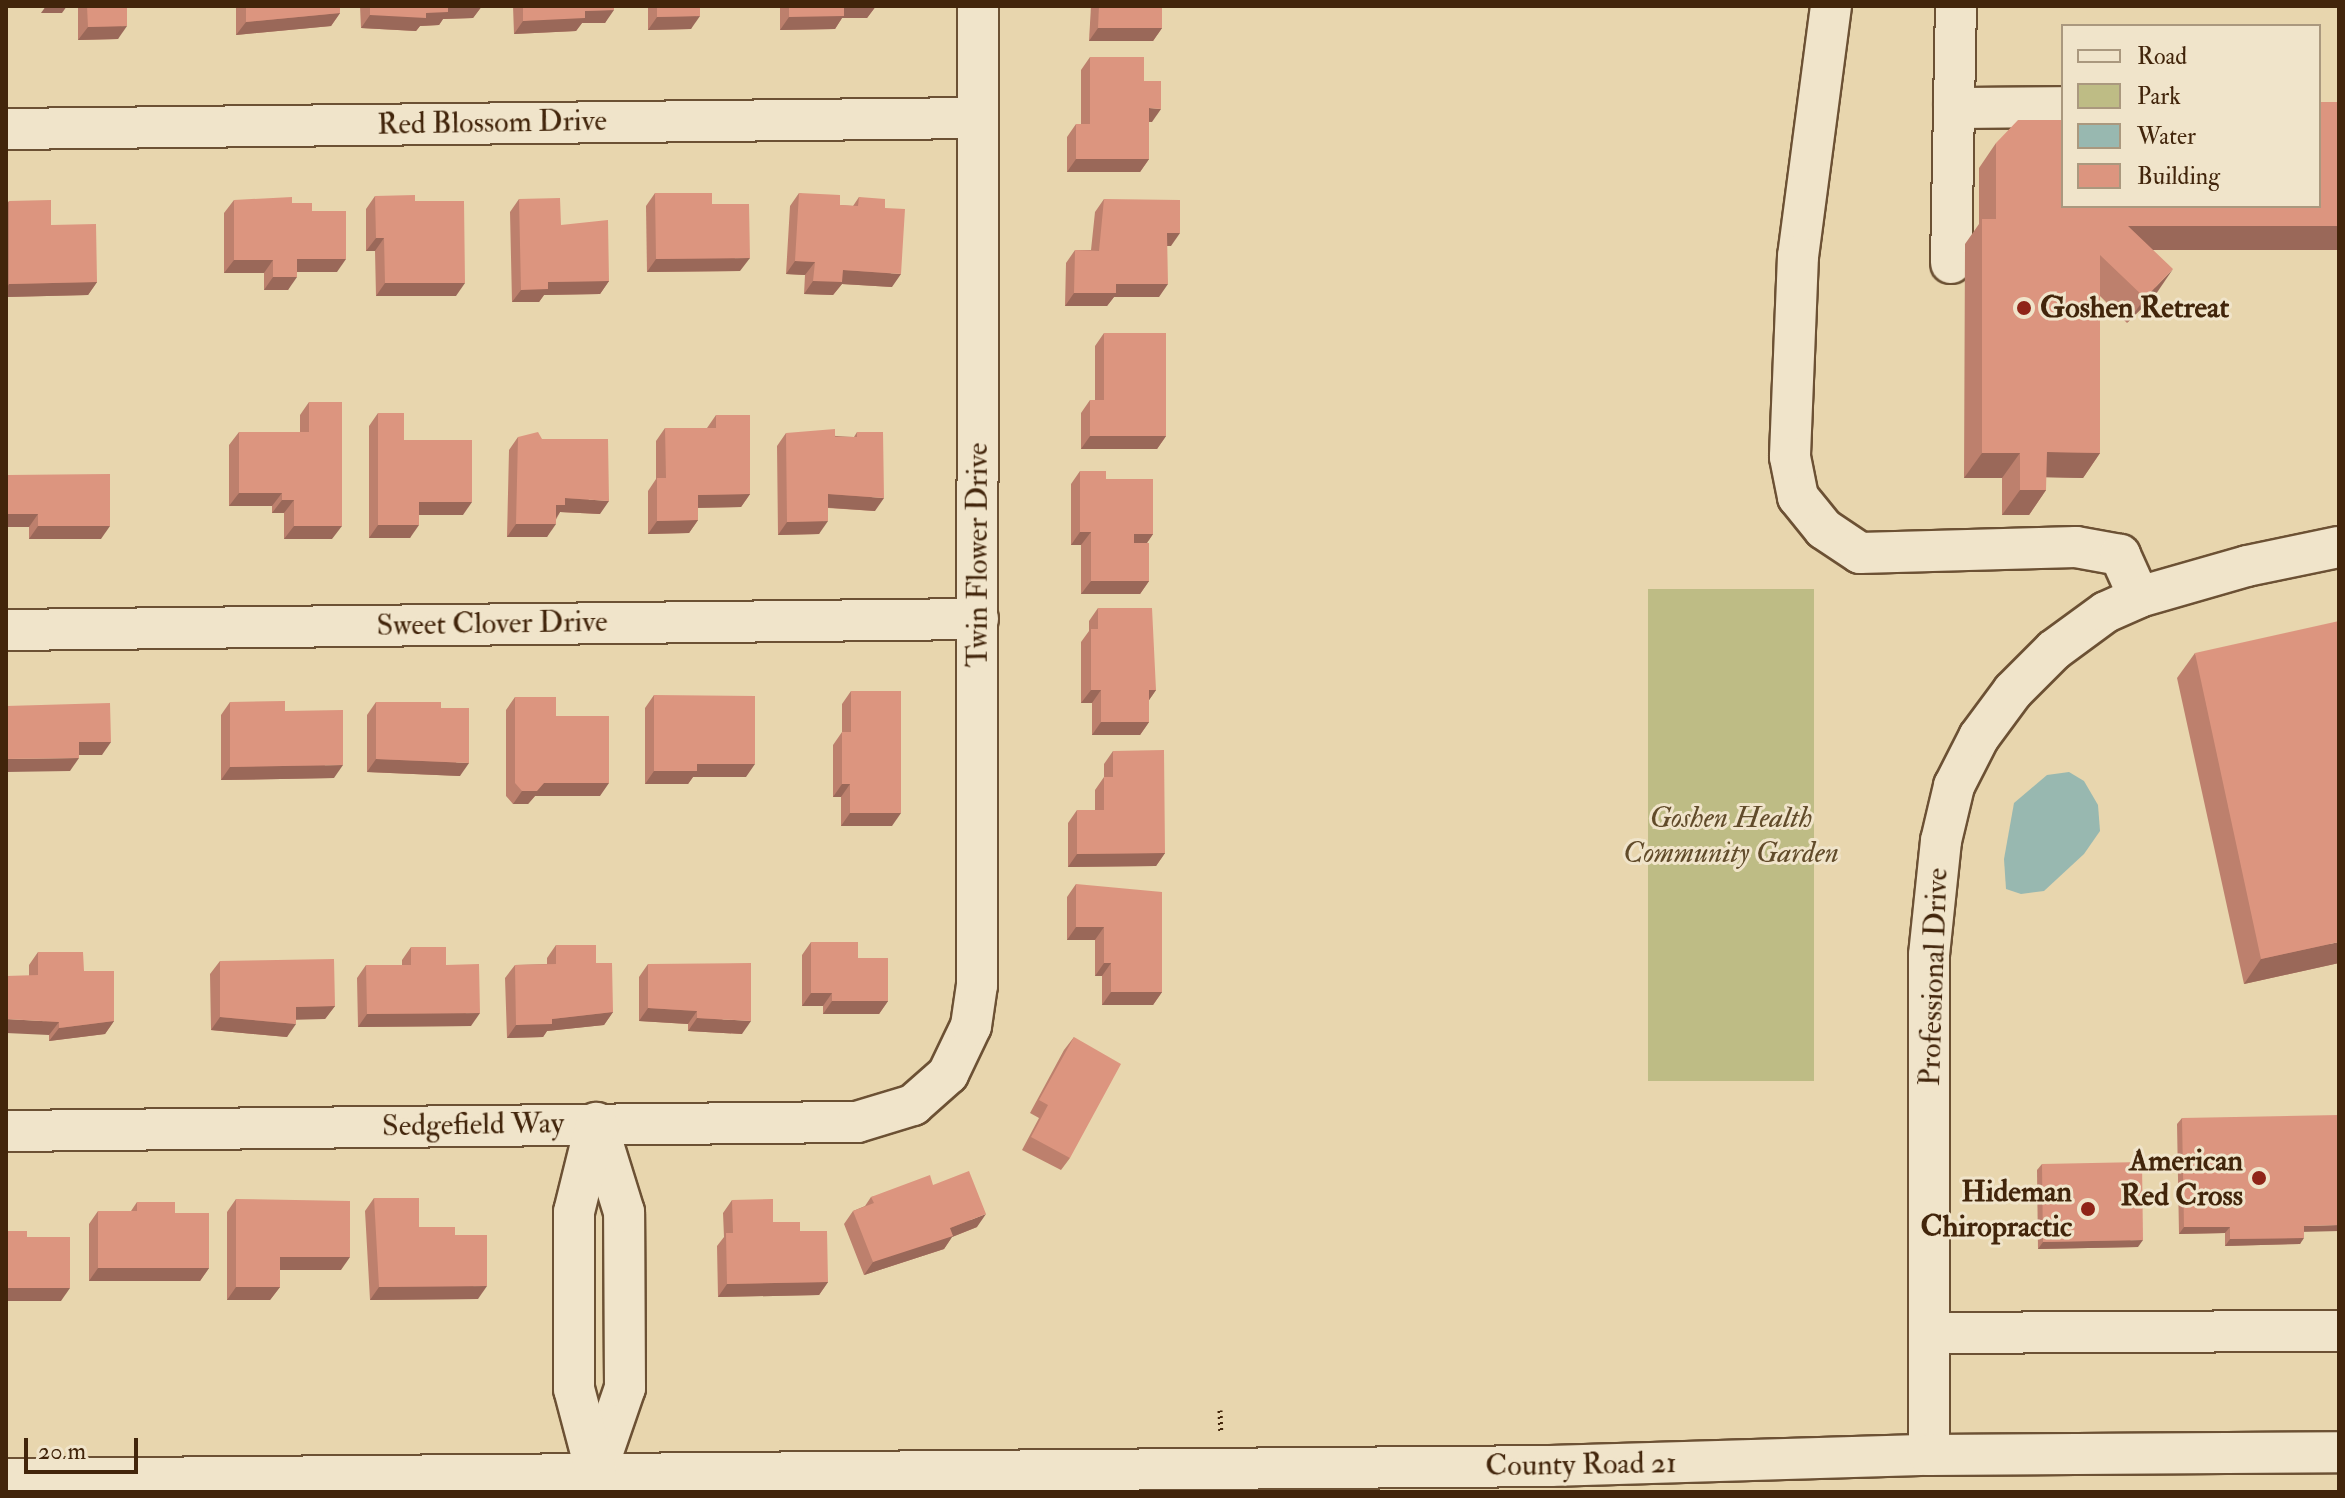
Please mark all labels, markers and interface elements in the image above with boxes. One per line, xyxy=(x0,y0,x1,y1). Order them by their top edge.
legend xyxy=(2061,24,2321,208)
text: Road xyxy=(2137,41,2187,72)
text: Park xyxy=(2137,81,2181,112)
street label: Red Blossom Drive xyxy=(377,103,607,143)
text: Water xyxy=(2137,121,2196,152)
text: Building xyxy=(2137,161,2220,192)
place label: Goshen Retreat xyxy=(2040,290,2229,326)
marker: Goshen Retreat xyxy=(2015,299,2033,317)
street label: Twin Flower Drive xyxy=(960,443,996,667)
street label: Sweet Clover Drive xyxy=(376,604,608,644)
park label: Goshen Health Community Garden xyxy=(1623,800,1839,870)
street label: Professional Drive xyxy=(1912,867,1956,1087)
street label: Sedgefield Way xyxy=(382,1105,564,1145)
place label: American Red Cross xyxy=(2120,1143,2243,1214)
marker: American Red Cross xyxy=(2250,1169,2268,1187)
place label: Hideman Chiropractic xyxy=(1920,1174,2072,1244)
marker: Hideman Chiropractic xyxy=(2079,1200,2097,1218)
scale bar xyxy=(28,1422,142,1472)
text: 20 m xyxy=(38,1436,86,1467)
street label: County Road 21 xyxy=(1485,1445,1677,1485)

